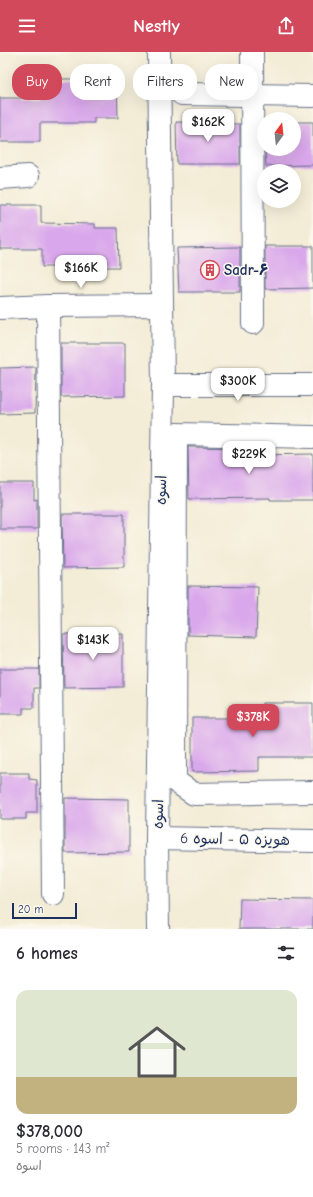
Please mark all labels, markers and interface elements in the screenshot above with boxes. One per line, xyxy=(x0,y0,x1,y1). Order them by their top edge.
icon: menu xyxy=(16,15,38,37)
icon: share xyxy=(275,15,297,37)
text: Nestly xyxy=(133,16,180,37)
chip: Buy xyxy=(12,64,62,100)
chip: Rent xyxy=(70,64,125,100)
chip: Filters xyxy=(133,64,197,100)
chip: New xyxy=(205,64,258,100)
pin: $162K xyxy=(180,109,236,143)
north arrow xyxy=(257,112,301,156)
map controls xyxy=(257,112,301,208)
text: $162K xyxy=(191,114,225,129)
button: layers xyxy=(257,164,301,208)
pin: $166K xyxy=(53,255,109,289)
building icon: Sadr-۶ xyxy=(199,259,221,281)
text: $166K xyxy=(64,260,98,275)
place label: Sadr-۶ xyxy=(224,261,268,279)
pin: $300K xyxy=(210,368,266,402)
text: $300K xyxy=(220,373,256,388)
pin: $229K xyxy=(221,441,277,475)
text: $229K xyxy=(232,446,266,461)
street label: اسوه xyxy=(152,475,170,505)
pin: $143K xyxy=(65,627,121,661)
text: $143K xyxy=(77,632,109,647)
pin: $378K xyxy=(225,704,281,738)
text: $378K xyxy=(236,709,270,724)
street label: اسوه xyxy=(149,799,167,829)
street label: هویزه ۵ - اسوه 6 xyxy=(180,829,290,849)
scale bar xyxy=(12,901,77,920)
text: 20 m xyxy=(18,903,43,916)
icon: filters xyxy=(275,942,297,964)
text: 6 homes xyxy=(16,944,78,963)
icon: home xyxy=(121,1016,193,1088)
text: $378,000 xyxy=(16,1122,83,1141)
text: 5 rooms · 143 m² xyxy=(16,1141,110,1156)
text: اسوه xyxy=(16,1158,42,1173)

